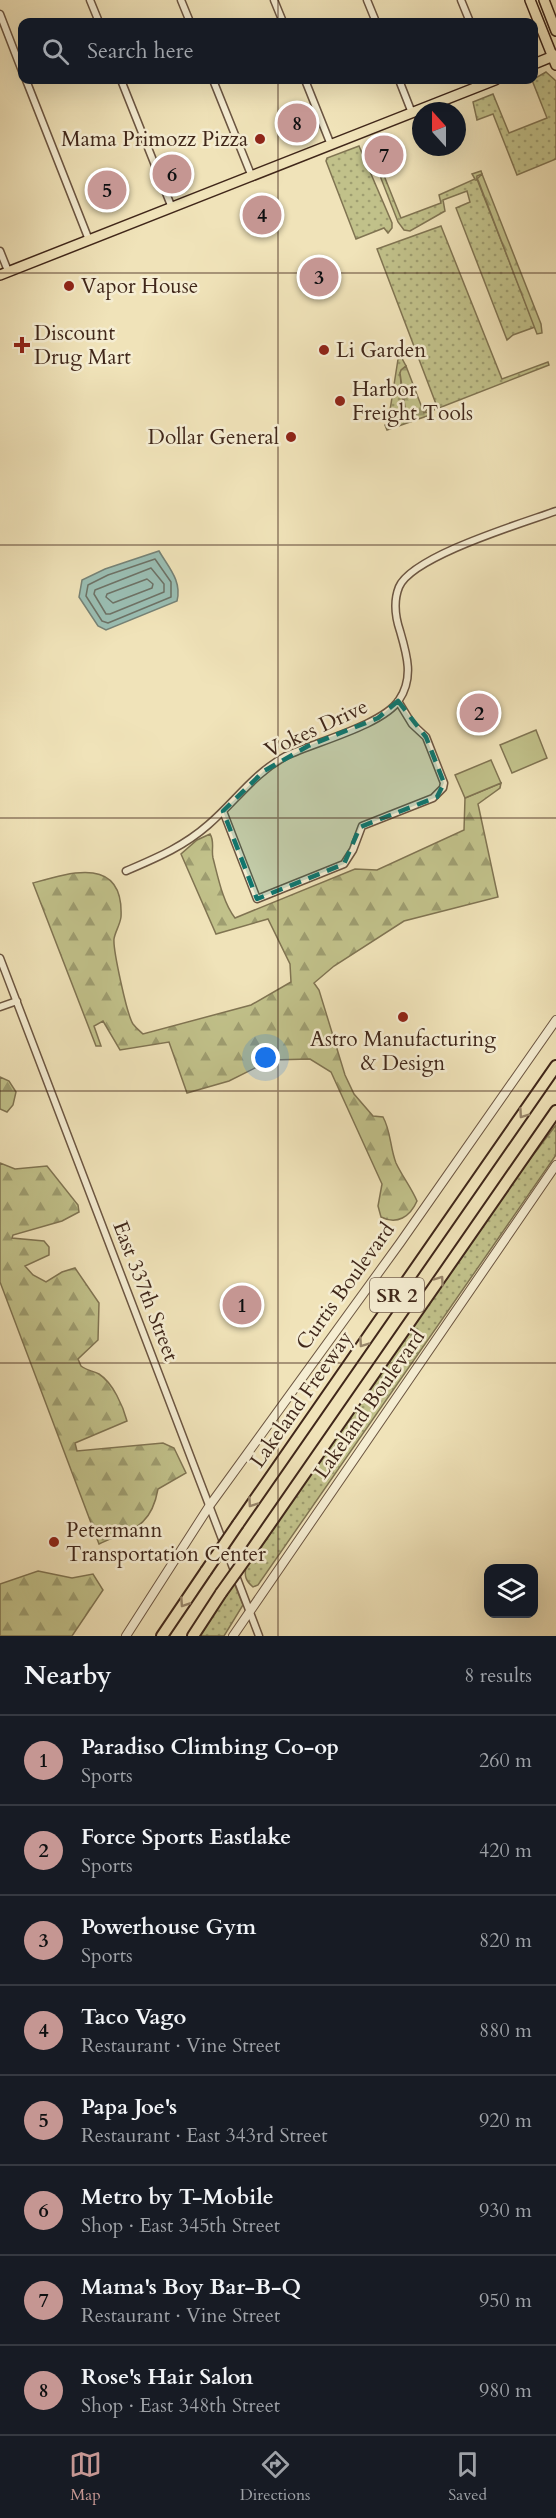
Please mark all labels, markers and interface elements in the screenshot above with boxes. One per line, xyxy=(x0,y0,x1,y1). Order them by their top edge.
search box xyxy=(18,18,538,84)
icon: search xyxy=(39,35,72,68)
text: Search here xyxy=(87,36,194,66)
pin: 8 xyxy=(278,100,316,146)
north arrow xyxy=(412,102,466,156)
place label: Mama Primozz Pizza xyxy=(61,125,248,154)
marker: Mama Primozz Pizza xyxy=(253,132,267,146)
pin: 7 xyxy=(364,132,404,178)
pin: 6 xyxy=(152,152,192,196)
pin: 5 xyxy=(88,168,126,213)
pin: 4 xyxy=(242,192,282,238)
pin: 3 xyxy=(300,254,338,300)
place label: Vapor House xyxy=(81,272,198,301)
marker: Vapor House xyxy=(62,279,76,293)
place label: Discount Drug Mart xyxy=(34,319,131,372)
place label: Li Garden xyxy=(336,336,426,365)
marker: Discount Drug Mart xyxy=(15,338,29,352)
marker: Li Garden xyxy=(317,343,331,357)
place label: Harbor Freight Tools xyxy=(352,375,473,428)
marker: Harbor Freight Tools xyxy=(333,394,347,408)
place label: Dollar General xyxy=(148,423,279,452)
marker: Dollar General xyxy=(284,430,298,444)
pin: 2 xyxy=(460,690,498,736)
street label: Vokes Drive xyxy=(260,692,373,765)
marker: Astro Manufacturing & Design xyxy=(396,1010,410,1024)
place label: Astro Manufacturing & Design xyxy=(310,1025,496,1078)
your location xyxy=(251,1043,280,1072)
one-way arrow xyxy=(519,1108,530,1119)
street label: East 337th Street xyxy=(105,1217,186,1366)
street label: Curtis Boulevard xyxy=(289,1217,402,1356)
one-way arrow xyxy=(433,1275,444,1286)
road number: SR 2 xyxy=(370,1278,424,1312)
pin: 1 xyxy=(222,1282,262,1328)
street label: Lakeland Boulevard xyxy=(307,1324,432,1485)
street label: Lakeland Freeway xyxy=(243,1325,360,1474)
one-way arrow xyxy=(359,1337,370,1348)
one-way arrow xyxy=(248,1497,259,1508)
place label: Petermann Transportation Center xyxy=(66,1516,266,1569)
marker: Petermann Transportation Center xyxy=(47,1535,61,1549)
map controls xyxy=(484,1564,538,1618)
button: layers xyxy=(484,1564,538,1618)
one-way arrow xyxy=(180,1597,191,1608)
text: Nearby xyxy=(24,1658,112,1693)
text: 8 results xyxy=(464,1662,532,1689)
text: Paradiso Climbing Co-op xyxy=(81,1732,339,1762)
text: 1 xyxy=(38,1747,49,1774)
text: 260 m xyxy=(479,1747,532,1774)
text: Sports xyxy=(81,1762,133,1789)
text: Force Sports Eastlake xyxy=(81,1822,291,1852)
text: 2 xyxy=(38,1837,49,1864)
text: 420 m xyxy=(479,1837,532,1864)
text: Sports xyxy=(81,1852,133,1879)
text: Powerhouse Gym xyxy=(81,1912,256,1942)
text: 3 xyxy=(38,1927,49,1954)
text: 820 m xyxy=(479,1927,532,1954)
text: Sports xyxy=(81,1942,133,1969)
text: Taco Vago xyxy=(81,2002,186,2032)
text: 4 xyxy=(38,2017,49,2044)
text: 880 m xyxy=(479,2017,532,2044)
text: Restaurant · Vine Street xyxy=(81,2032,280,2059)
text: Papa Joe's xyxy=(81,2092,177,2122)
text: 5 xyxy=(38,2107,49,2134)
text: 920 m xyxy=(479,2107,532,2134)
text: Restaurant · East 343rd Street xyxy=(81,2122,328,2149)
text: Metro by T-Mobile xyxy=(81,2182,274,2212)
text: 6 xyxy=(38,2197,49,2224)
text: 930 m xyxy=(479,2197,532,2224)
text: Shop · East 345th Street xyxy=(81,2212,280,2239)
text: Mama's Boy Bar-B-Q xyxy=(81,2272,301,2302)
text: 7 xyxy=(38,2287,49,2314)
text: 950 m xyxy=(479,2287,532,2314)
text: Restaurant · Vine Street xyxy=(81,2302,280,2329)
text: Rose's Hair Salon xyxy=(81,2362,253,2392)
text: 8 xyxy=(38,2377,49,2404)
text: 980 m xyxy=(479,2377,532,2404)
text: Shop · East 348th Street xyxy=(81,2392,280,2419)
tab: Map xyxy=(69,2448,102,2506)
tab: Directions xyxy=(240,2448,310,2506)
tab: Saved xyxy=(448,2448,487,2506)

